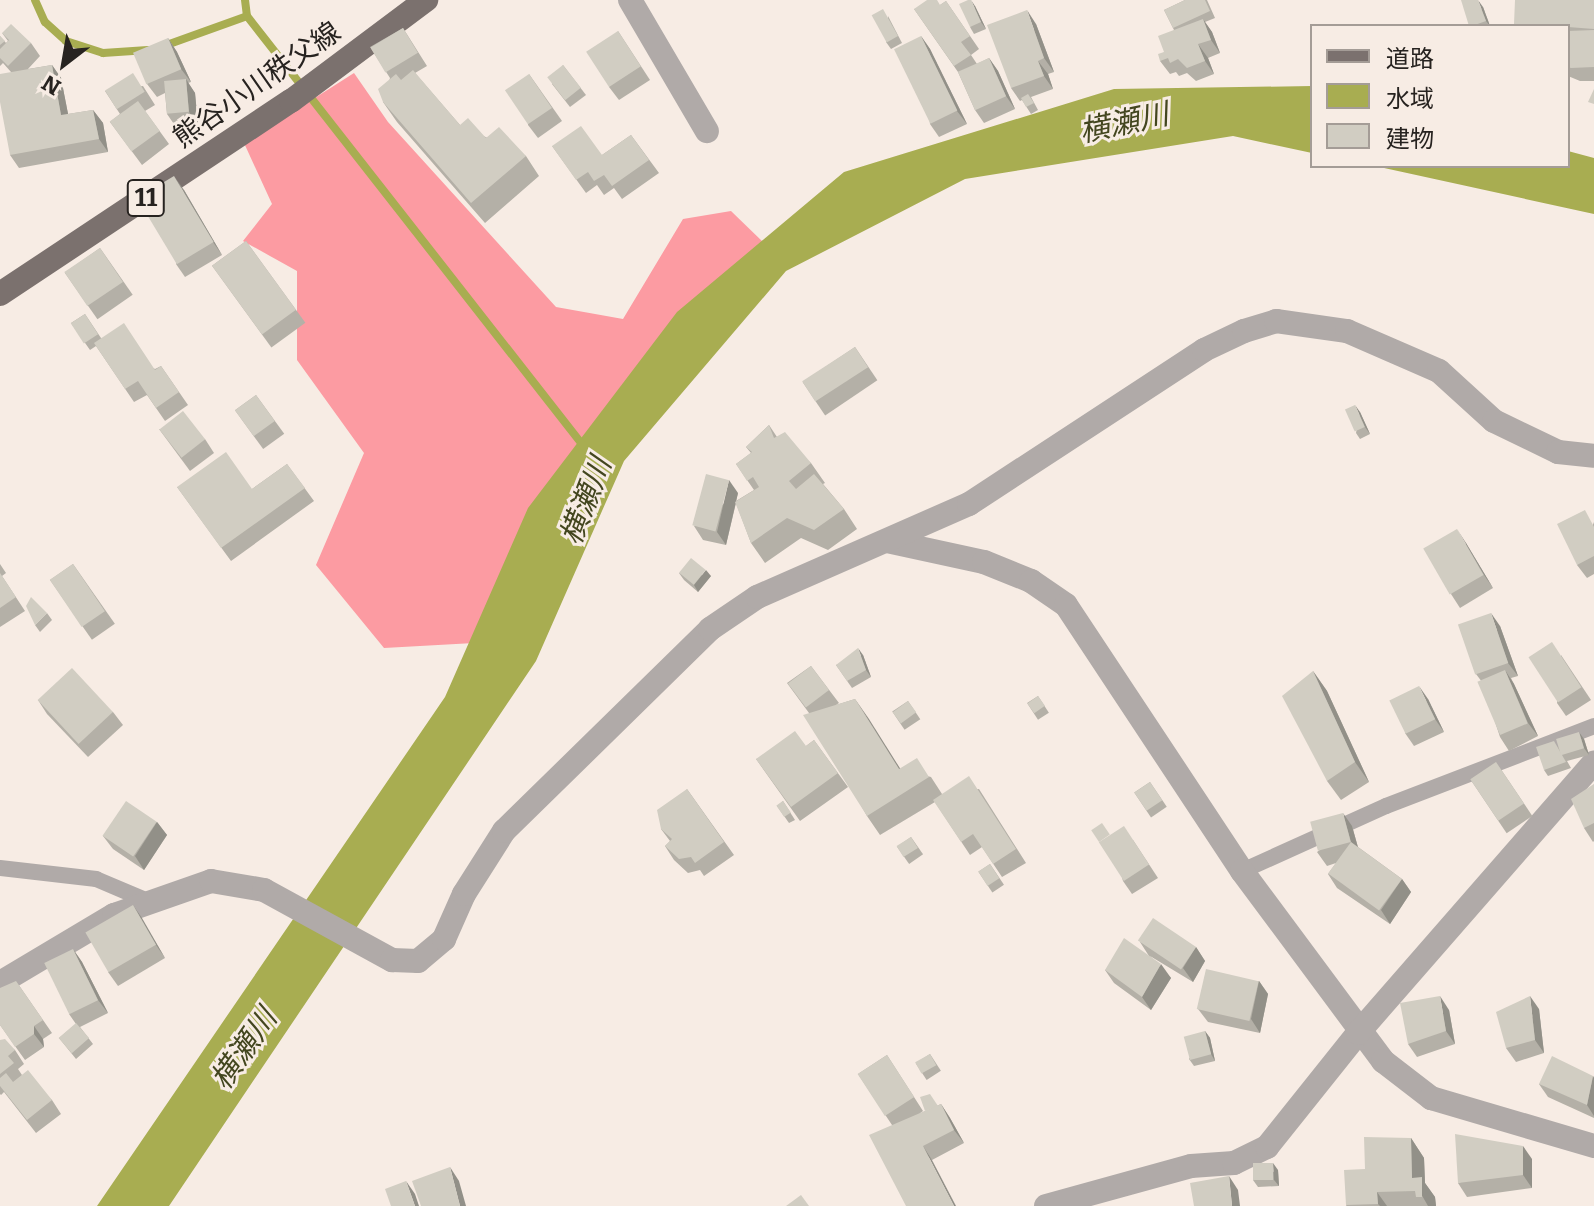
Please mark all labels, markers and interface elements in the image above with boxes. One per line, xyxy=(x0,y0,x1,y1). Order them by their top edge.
street label: 熊谷小川秩父線 xyxy=(167,15,347,155)
north arrow xyxy=(24,24,104,104)
legend xyxy=(1310,24,1570,168)
text: 道路 xyxy=(1386,45,1434,73)
text: N xyxy=(37,69,66,101)
text: 水域 xyxy=(1386,85,1434,113)
water label: 横瀬川 xyxy=(1076,96,1172,150)
text: 建物 xyxy=(1386,125,1434,153)
road number: 11 xyxy=(126,176,166,220)
water label: 横瀬川 xyxy=(553,453,619,549)
water label: 横瀬川 xyxy=(203,1002,285,1096)

